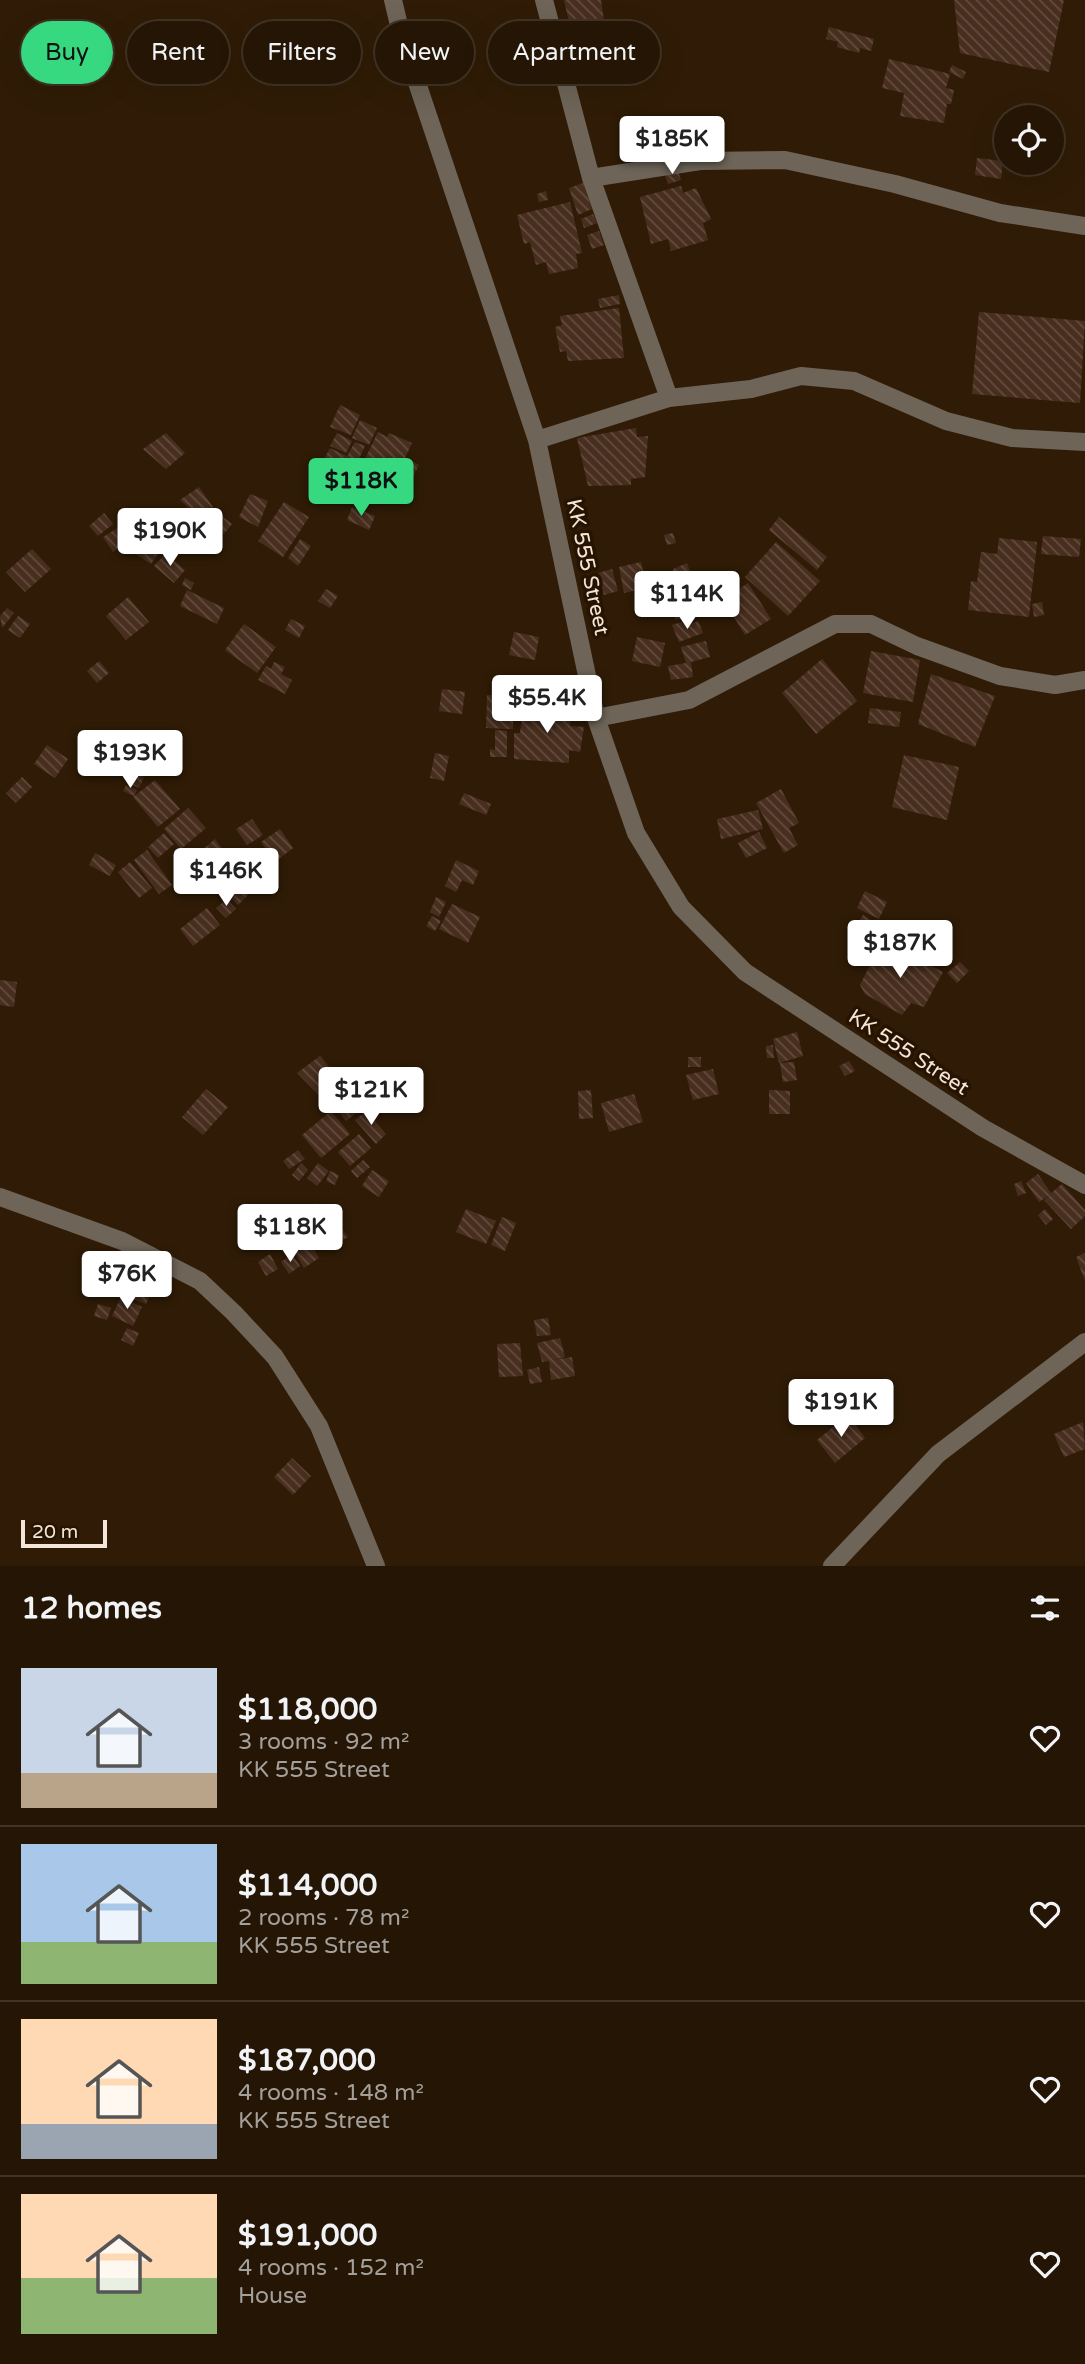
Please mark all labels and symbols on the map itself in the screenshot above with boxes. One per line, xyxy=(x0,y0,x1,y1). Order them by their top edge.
pin: $185K xyxy=(623,116,721,176)
pin: $118K xyxy=(312,458,410,518)
street label: KK 555 Street xyxy=(561,497,614,638)
pin: $190K xyxy=(121,508,219,568)
pin: $114K xyxy=(638,572,736,631)
pin: $55.4K xyxy=(490,676,604,735)
pin: $193K xyxy=(81,730,179,790)
pin: $146K xyxy=(177,848,275,908)
pin: $187K xyxy=(851,920,949,980)
street label: KK 555 Street xyxy=(844,1004,974,1101)
pin: $121K xyxy=(322,1068,420,1127)
pin: $118K xyxy=(241,1204,339,1264)
pin: $76K xyxy=(86,1252,168,1311)
pin: $191K xyxy=(792,1380,890,1439)
scale bar xyxy=(21,1517,107,1549)

